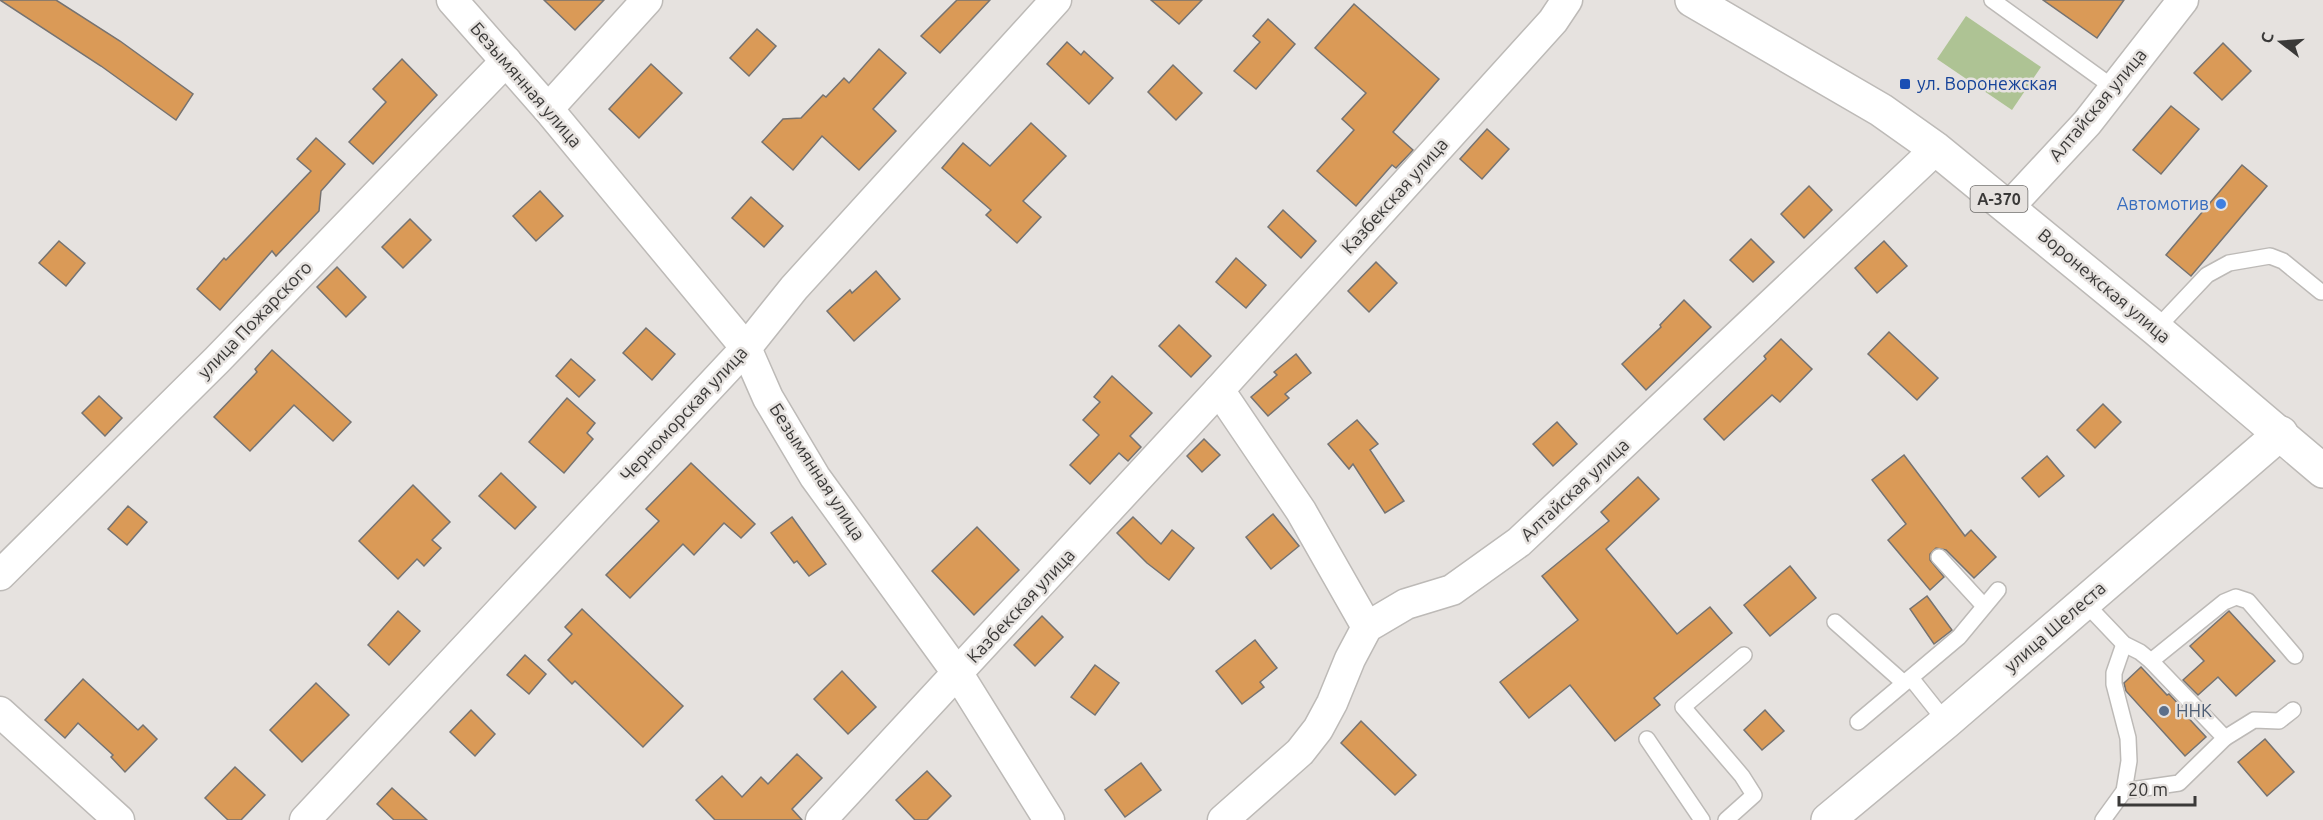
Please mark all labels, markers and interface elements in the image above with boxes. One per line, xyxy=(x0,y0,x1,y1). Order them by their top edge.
north arrow xyxy=(2251,12,2311,72)
street label: Безымянная улица xyxy=(467,18,587,151)
text: С xyxy=(2257,30,2277,45)
street label: Алтайская улица xyxy=(2044,44,2150,165)
place label: ул. Воронежская xyxy=(1917,73,2058,93)
marker: ул. Воронежская xyxy=(1898,77,1912,91)
street label: Казбекская улица xyxy=(1337,134,1451,257)
road number: А-370 xyxy=(1970,186,2028,212)
place label: Автомотив xyxy=(2117,193,2209,213)
marker: Автомотив xyxy=(2214,197,2228,211)
street label: Воронежская улица xyxy=(2034,224,2175,346)
street label: улица Пожарского xyxy=(193,257,315,382)
street label: Черноморская улица xyxy=(616,342,751,485)
street label: Безымянная улица xyxy=(766,399,870,544)
street label: Алтайская улица xyxy=(1516,434,1633,544)
street label: Казбекская улица xyxy=(962,544,1078,666)
street label: улица Шелеста xyxy=(2000,577,2109,675)
place label: ННК xyxy=(2176,700,2212,720)
marker: ННК xyxy=(2157,704,2171,718)
scale bar xyxy=(2119,769,2196,807)
text: 20 m xyxy=(2128,779,2168,799)

